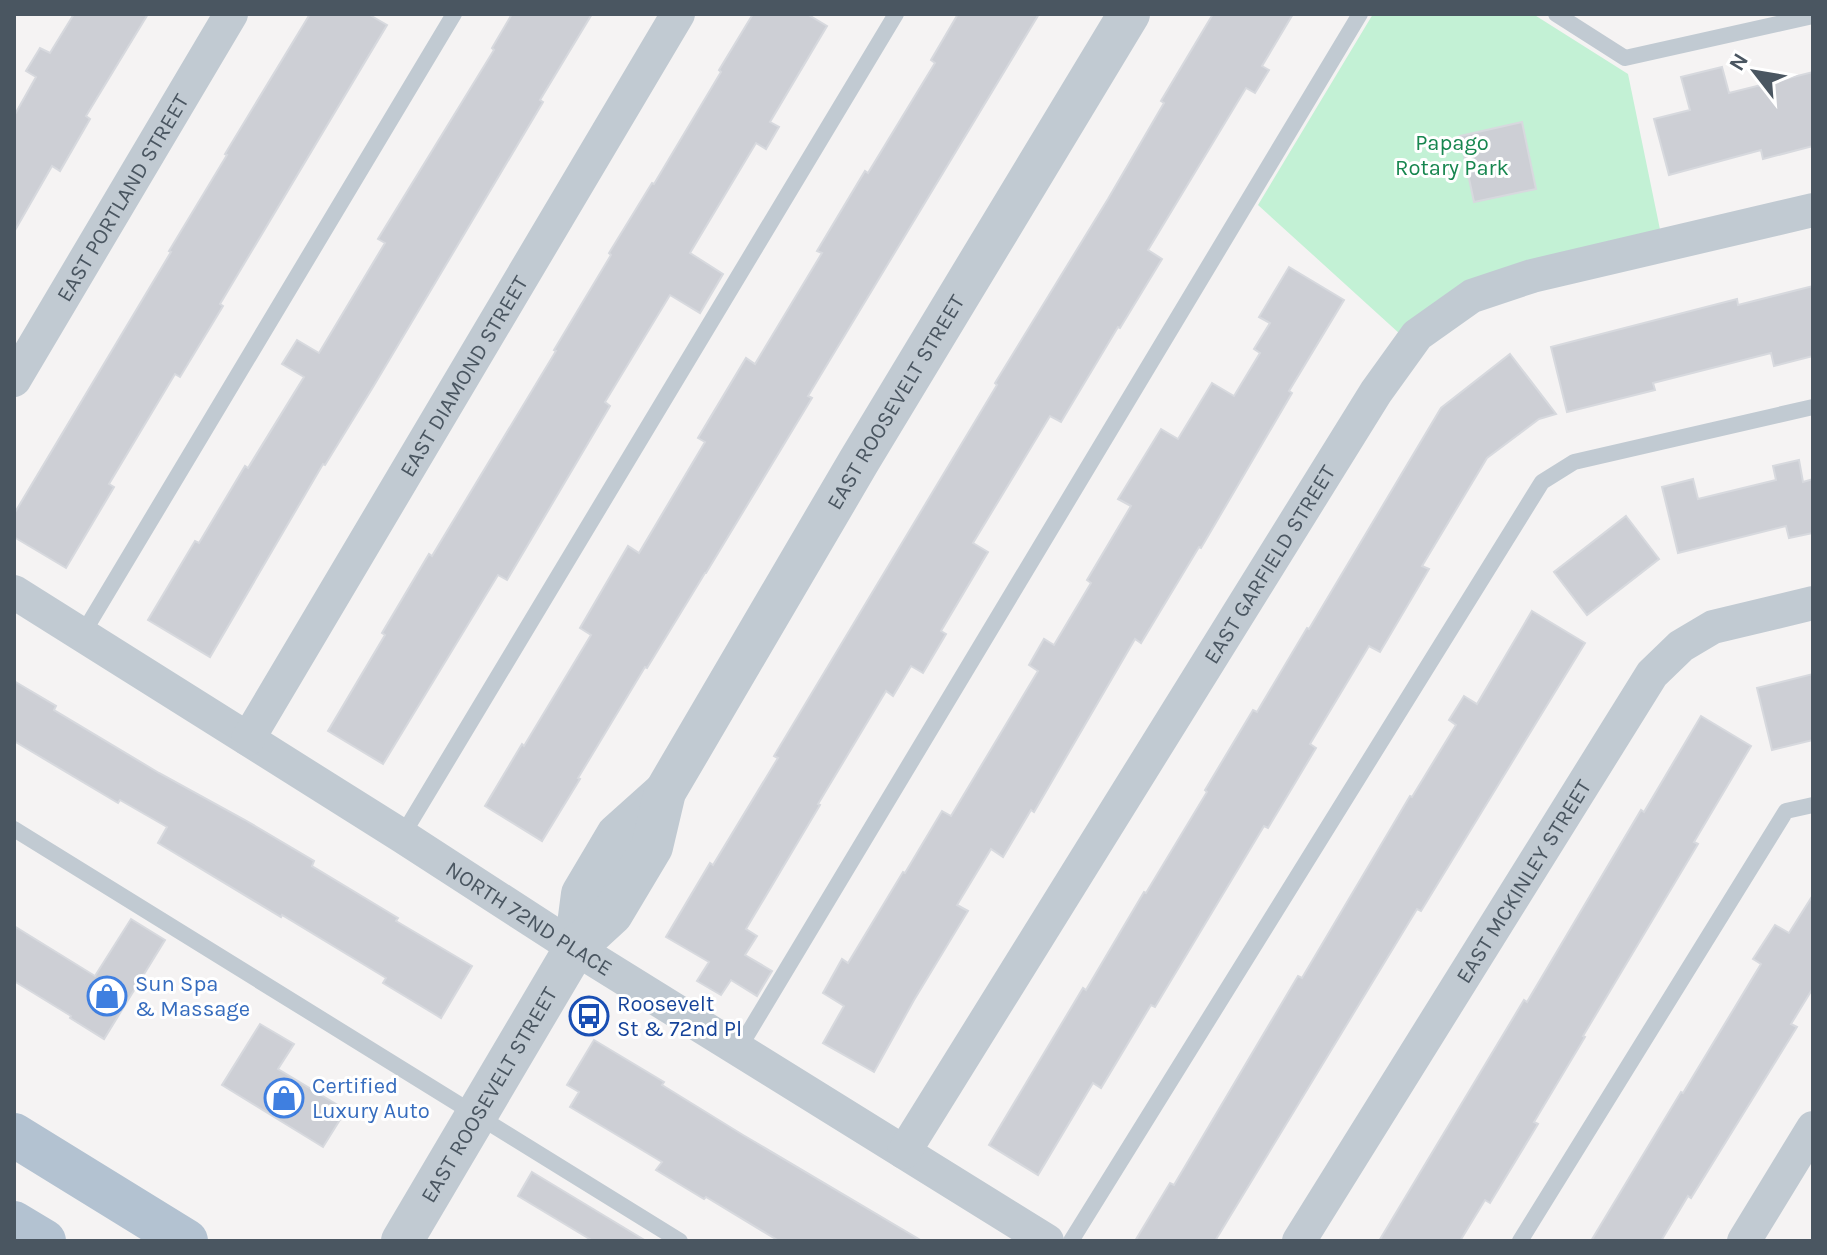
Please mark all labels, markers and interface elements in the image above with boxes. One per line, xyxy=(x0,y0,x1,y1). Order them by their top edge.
north arrow xyxy=(1715,32,1795,112)
text: N xyxy=(1724,49,1754,76)
street label: EAST PORTLAND STREET xyxy=(51,90,195,307)
park label: Papago Rotary Park xyxy=(1395,130,1509,181)
street label: EAST DIAMOND STREET xyxy=(394,271,534,482)
street label: EAST ROOSEVELT STREET xyxy=(821,290,970,514)
street label: EAST GARFIELD STREET xyxy=(1199,461,1341,669)
street label: EAST MCKINLEY STREET xyxy=(1451,775,1597,988)
street label: NORTH 72ND PLACE xyxy=(441,856,617,982)
place label: Sun Spa & Massage xyxy=(135,971,250,1022)
shop icon: Sun Spa & Massage xyxy=(86,975,128,1017)
street label: EAST ROOSEVELT STREET xyxy=(416,983,563,1208)
place label: Roosevelt St & 72nd Pl xyxy=(617,991,742,1042)
bus stop icon: Roosevelt St & 72nd Pl xyxy=(568,995,610,1037)
place label: Certified Luxury Auto xyxy=(312,1073,430,1124)
shop icon: Certified Luxury Auto xyxy=(263,1077,305,1119)

